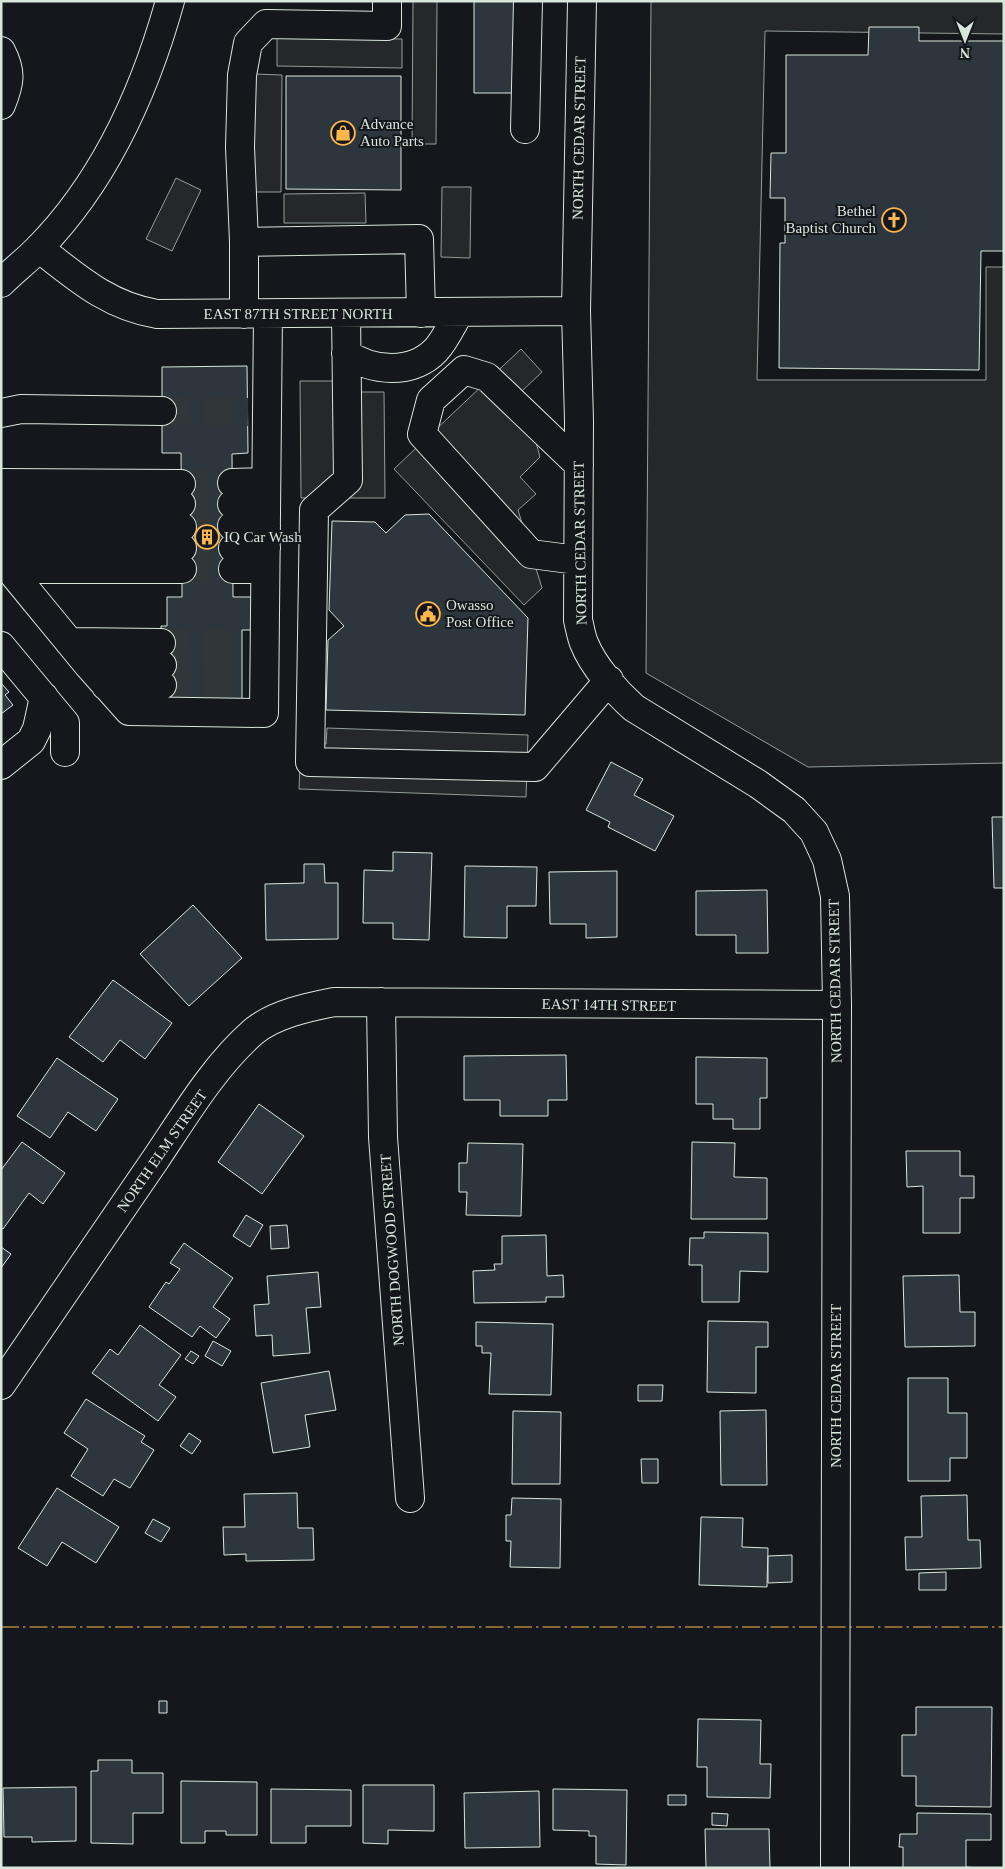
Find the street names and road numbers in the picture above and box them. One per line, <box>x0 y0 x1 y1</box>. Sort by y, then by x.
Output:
street label: NORTH CEDAR STREET <box>570 56 588 220</box>
street label: EAST 87TH STREET NORTH <box>204 306 393 322</box>
street label: NORTH CEDAR STREET <box>571 461 589 625</box>
street label: NORTH CEDAR STREET <box>826 899 844 1063</box>
street label: EAST 14TH STREET <box>542 996 676 1014</box>
street label: NORTH ELM STREET <box>114 1087 210 1215</box>
street label: NORTH DOGWOOD STREET <box>377 1153 407 1347</box>
street label: NORTH CEDAR STREET <box>828 1304 844 1468</box>

